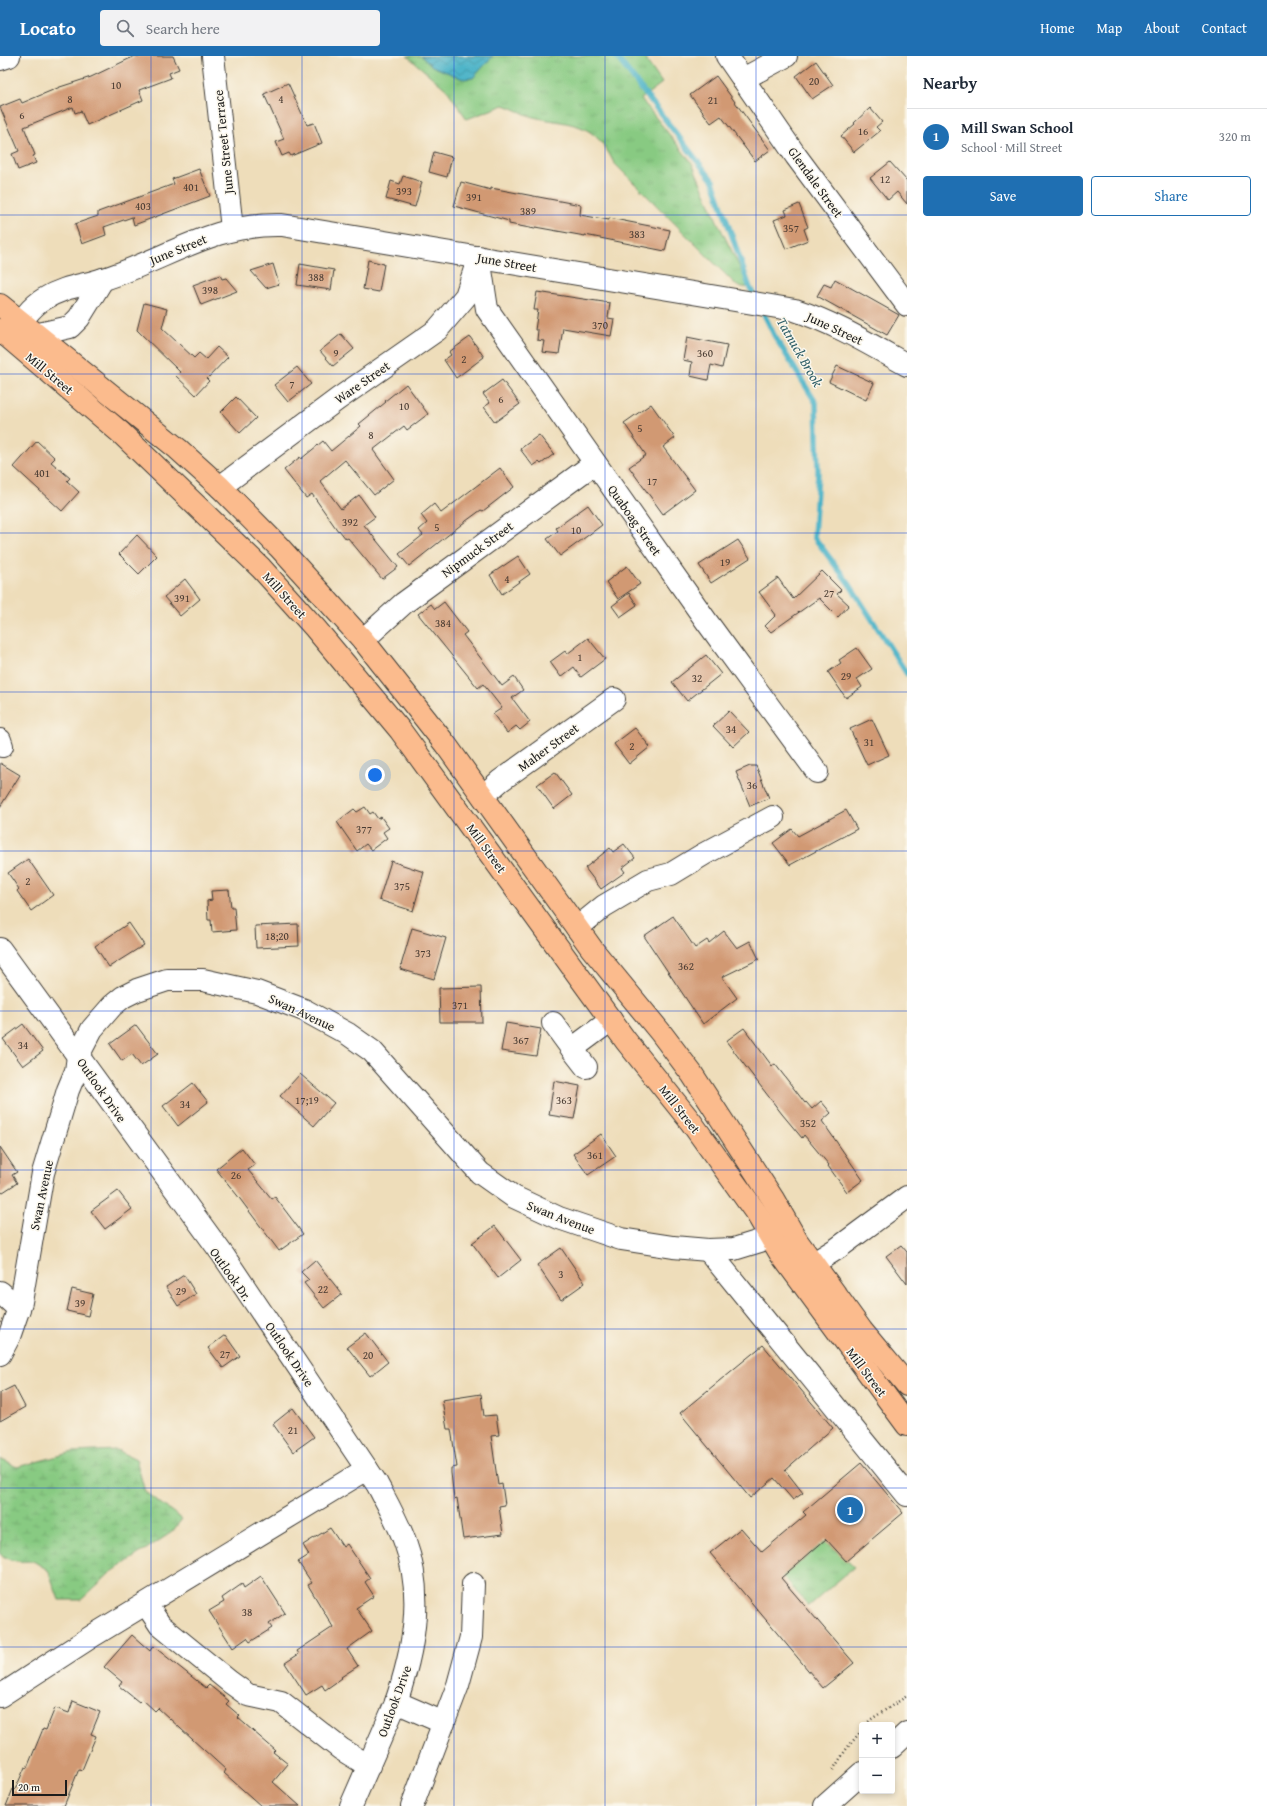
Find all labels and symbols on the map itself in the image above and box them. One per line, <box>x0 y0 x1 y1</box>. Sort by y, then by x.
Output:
house number: 20 <box>809 73 819 89</box>
house number: 10 <box>111 77 121 93</box>
street label: June Street Terrace <box>209 89 239 197</box>
house number: 8 <box>67 91 73 107</box>
house number: 4 <box>278 91 284 107</box>
house number: 21 <box>708 92 718 108</box>
house number: 6 <box>19 107 25 123</box>
house number: 16 <box>858 123 868 139</box>
street label: Glendale Street <box>783 143 848 222</box>
house number: 12 <box>880 171 890 187</box>
house number: 401 <box>183 179 199 195</box>
house number: 393 <box>396 183 412 199</box>
house number: 391 <box>466 189 482 205</box>
house number: 403 <box>135 198 151 214</box>
house number: 389 <box>520 203 536 219</box>
house number: 357 <box>783 220 799 236</box>
house number: 383 <box>629 226 645 242</box>
street label: June Street <box>145 229 210 270</box>
street label: June Street <box>474 248 539 277</box>
house number: 388 <box>308 269 324 285</box>
house number: 398 <box>202 282 218 298</box>
street label: June Street <box>802 306 866 350</box>
water label: Tatnuck Brook <box>772 314 828 391</box>
house number: 370 <box>592 317 608 333</box>
house number: 9 <box>333 345 339 361</box>
house number: 360 <box>697 345 713 361</box>
street label: Mill Street <box>22 348 78 399</box>
house number: 2 <box>461 351 467 367</box>
street label: Ware Street <box>331 356 394 408</box>
house number: 7 <box>289 376 295 392</box>
house number: 6 <box>498 391 504 407</box>
house number: 10 <box>399 398 409 414</box>
house number: 5 <box>637 420 643 436</box>
house number: 8 <box>368 427 374 443</box>
house number: 401 <box>34 465 50 481</box>
house number: 17 <box>647 473 657 489</box>
street label: Quaboag Street <box>603 481 666 560</box>
house number: 392 <box>342 514 358 530</box>
street label: Nipmuck Street <box>437 517 517 582</box>
house number: 5 <box>434 519 440 535</box>
house number: 10 <box>571 522 581 538</box>
house number: 19 <box>720 554 730 570</box>
street label: Mill Street <box>258 568 311 623</box>
house number: 4 <box>504 571 510 587</box>
house number: 27 <box>824 585 834 601</box>
house number: 391 <box>174 590 190 606</box>
house number: 384 <box>435 615 451 631</box>
house number: 1 <box>577 649 583 665</box>
house number: 29 <box>841 668 851 684</box>
house number: 32 <box>692 670 702 686</box>
street label: Maher Street <box>514 719 583 776</box>
house number: 34 <box>726 721 736 737</box>
house number: 31 <box>864 734 874 750</box>
house number: 2 <box>629 738 635 754</box>
your location <box>365 765 385 785</box>
house number: 36 <box>747 777 757 793</box>
street label: Mill Street <box>462 820 511 877</box>
house number: 377 <box>356 821 372 837</box>
house number: 2 <box>25 873 31 889</box>
house number: 375 <box>394 878 410 894</box>
house number: 18;20 <box>265 928 289 944</box>
house number: 373 <box>415 945 431 961</box>
house number: 362 <box>678 958 694 974</box>
street label: Swan Avenue <box>265 989 338 1036</box>
house number: 371 <box>452 997 468 1013</box>
house number: 367 <box>513 1032 529 1048</box>
house number: 34 <box>18 1037 28 1053</box>
street label: Outlook Drive <box>72 1054 131 1126</box>
street label: Mill Street <box>654 1081 705 1138</box>
house number: 17;19 <box>295 1092 319 1108</box>
house number: 363 <box>556 1092 572 1108</box>
house number: 34 <box>180 1096 190 1112</box>
house number: 352 <box>800 1115 816 1131</box>
house number: 361 <box>587 1147 603 1163</box>
street label: Swan Avenue <box>25 1158 58 1232</box>
house number: 26 <box>231 1167 241 1183</box>
street label: Swan Avenue <box>524 1196 598 1239</box>
street label: Outlook Dr. <box>205 1244 256 1305</box>
house number: 3 <box>558 1266 564 1282</box>
house number: 22 <box>318 1281 328 1297</box>
house number: 29 <box>176 1283 186 1299</box>
house number: 39 <box>75 1295 85 1311</box>
street label: Outlook Drive <box>261 1318 318 1391</box>
street label: Mill Street <box>842 1344 892 1401</box>
house number: 27 <box>220 1346 230 1362</box>
house number: 20 <box>363 1347 373 1363</box>
house number: 21 <box>288 1422 298 1438</box>
pin: 1 <box>837 1495 863 1525</box>
house number: 38 <box>242 1604 252 1620</box>
street label: Outlook Drive <box>373 1663 416 1740</box>
scale bar <box>12 1778 67 1797</box>

